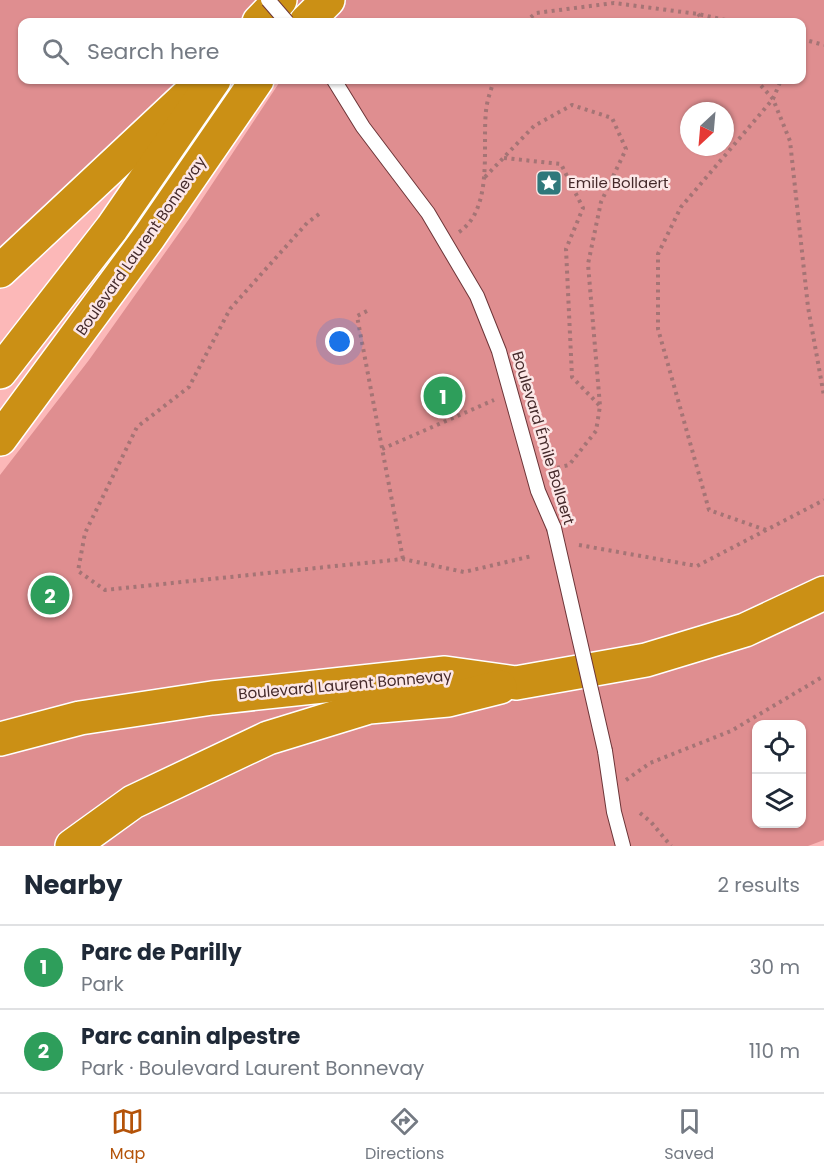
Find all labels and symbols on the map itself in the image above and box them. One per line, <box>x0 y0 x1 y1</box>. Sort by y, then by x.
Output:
north arrow <box>680 102 734 156</box>
street label: Boulevard Laurent Bonnevay <box>71 152 211 339</box>
place icon: Emile Bollaert <box>534 168 564 198</box>
place label: Emile Bollaert <box>568 172 669 193</box>
your location <box>325 327 354 356</box>
street label: Boulevard Émile Bollaert <box>507 349 580 527</box>
pin: 1 <box>424 374 462 418</box>
pin: 2 <box>31 572 70 618</box>
street label: Boulevard Laurent Bonnevay <box>237 665 453 704</box>

